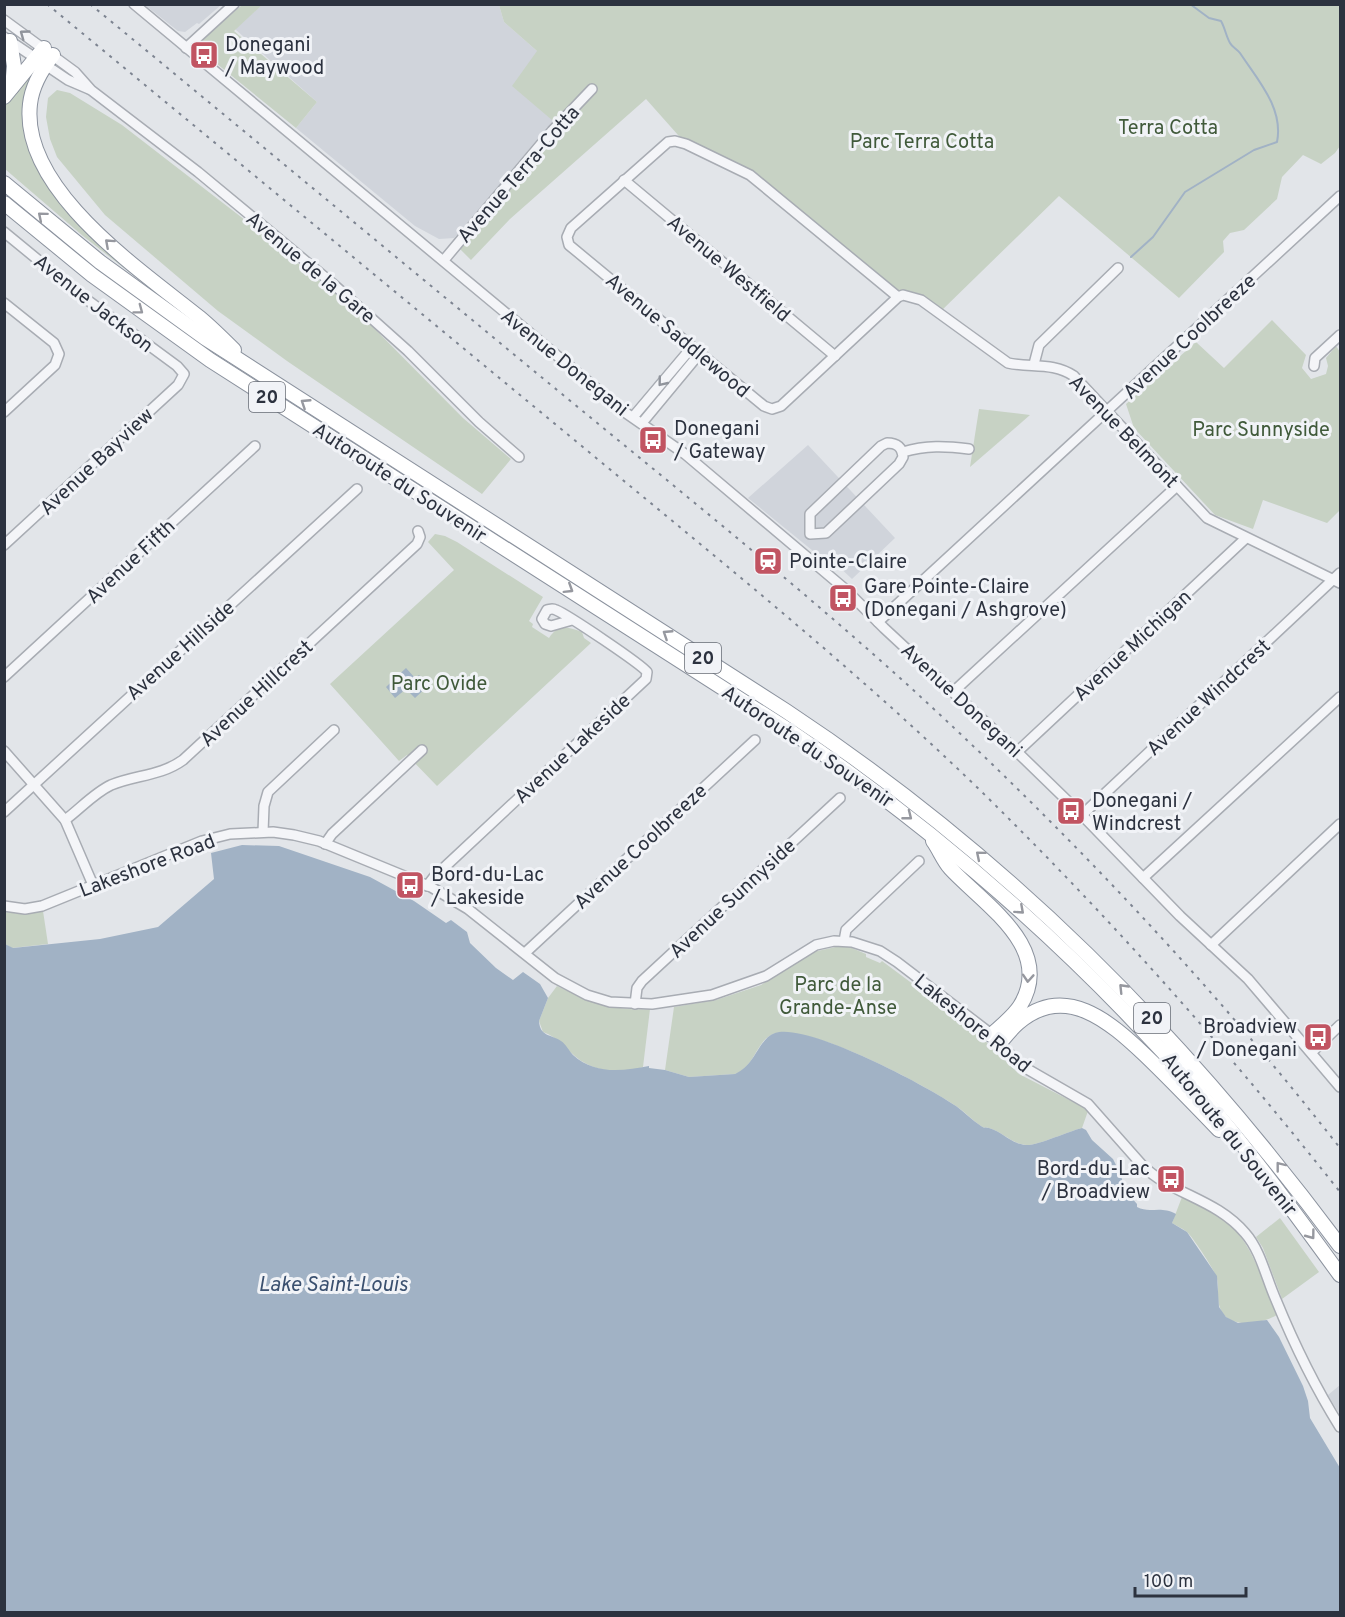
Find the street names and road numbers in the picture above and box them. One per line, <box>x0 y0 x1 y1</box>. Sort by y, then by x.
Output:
street label: Avenue Terra-Cotta <box>453 101 586 250</box>
street label: Avenue de la Gare <box>240 207 380 330</box>
street label: Avenue Westfield <box>660 210 795 329</box>
street label: Avenue Jackson <box>28 250 158 359</box>
street label: Avenue Saddlewood <box>599 268 754 405</box>
street label: Avenue Coolbreeze <box>1118 269 1263 406</box>
street label: Avenue Donegani <box>494 304 633 423</box>
street label: Avenue Belmont <box>1062 370 1183 495</box>
road number: 20 <box>249 382 285 412</box>
street label: Avenue Bayview <box>35 403 160 522</box>
street label: Autoroute du Souvenir <box>307 418 491 550</box>
street label: Avenue Fifth <box>81 514 182 611</box>
street label: Avenue Michigan <box>1069 585 1198 708</box>
street label: Avenue Hillside <box>122 596 241 707</box>
street label: Avenue Windcrest <box>1142 634 1277 763</box>
street label: Avenue Hillcrest <box>195 635 320 754</box>
street label: Avenue Donegani <box>894 638 1027 765</box>
road number: 20 <box>685 643 721 673</box>
street label: Autoroute du Souvenir <box>716 680 898 815</box>
street label: Avenue Lakeside <box>510 689 637 810</box>
street label: Avenue Coolbreeze <box>569 779 714 916</box>
street label: Lakeshore Road <box>76 829 219 905</box>
street label: Avenue Sunnyside <box>664 834 802 965</box>
street label: Lakeshore Road <box>908 969 1036 1080</box>
road number: 20 <box>1134 1003 1170 1033</box>
street label: Autoroute du Souvenir <box>1155 1048 1302 1222</box>

